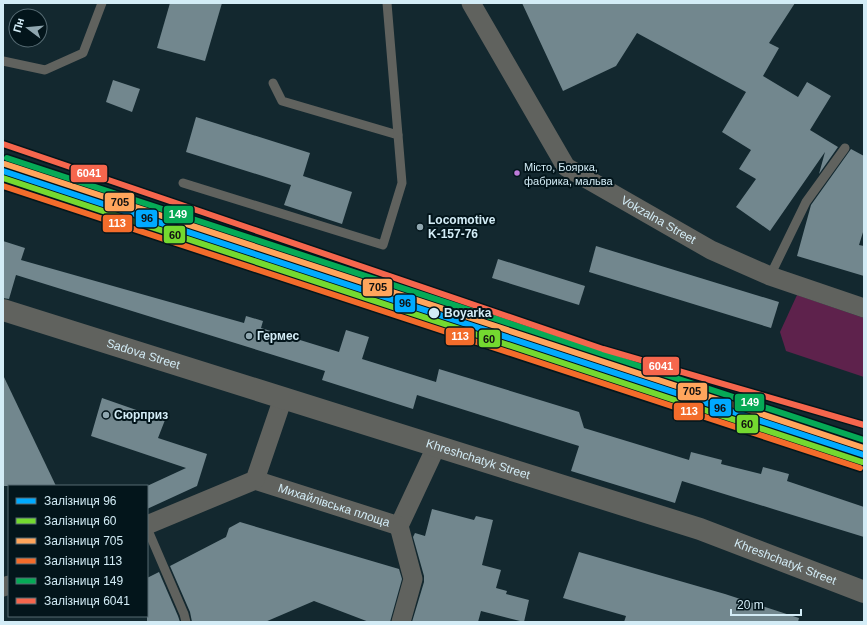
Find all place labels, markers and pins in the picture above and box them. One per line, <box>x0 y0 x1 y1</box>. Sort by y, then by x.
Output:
place label: Місто, Боярка, фабрика, мальва <box>524 161 614 187</box>
marker: Місто, Боярка, фабрика, мальва <box>512 168 522 178</box>
place label: Locomotive K-157-76 <box>428 213 496 241</box>
marker: Locomotive K-157-76 <box>415 222 425 232</box>
marker: Boyarka <box>427 306 441 320</box>
place label: Boyarka <box>444 306 492 320</box>
place label: Гермес <box>257 329 299 343</box>
marker: Гермес <box>244 331 254 341</box>
place label: Сюрприз <box>114 408 168 422</box>
marker: Сюрприз <box>101 410 111 420</box>

